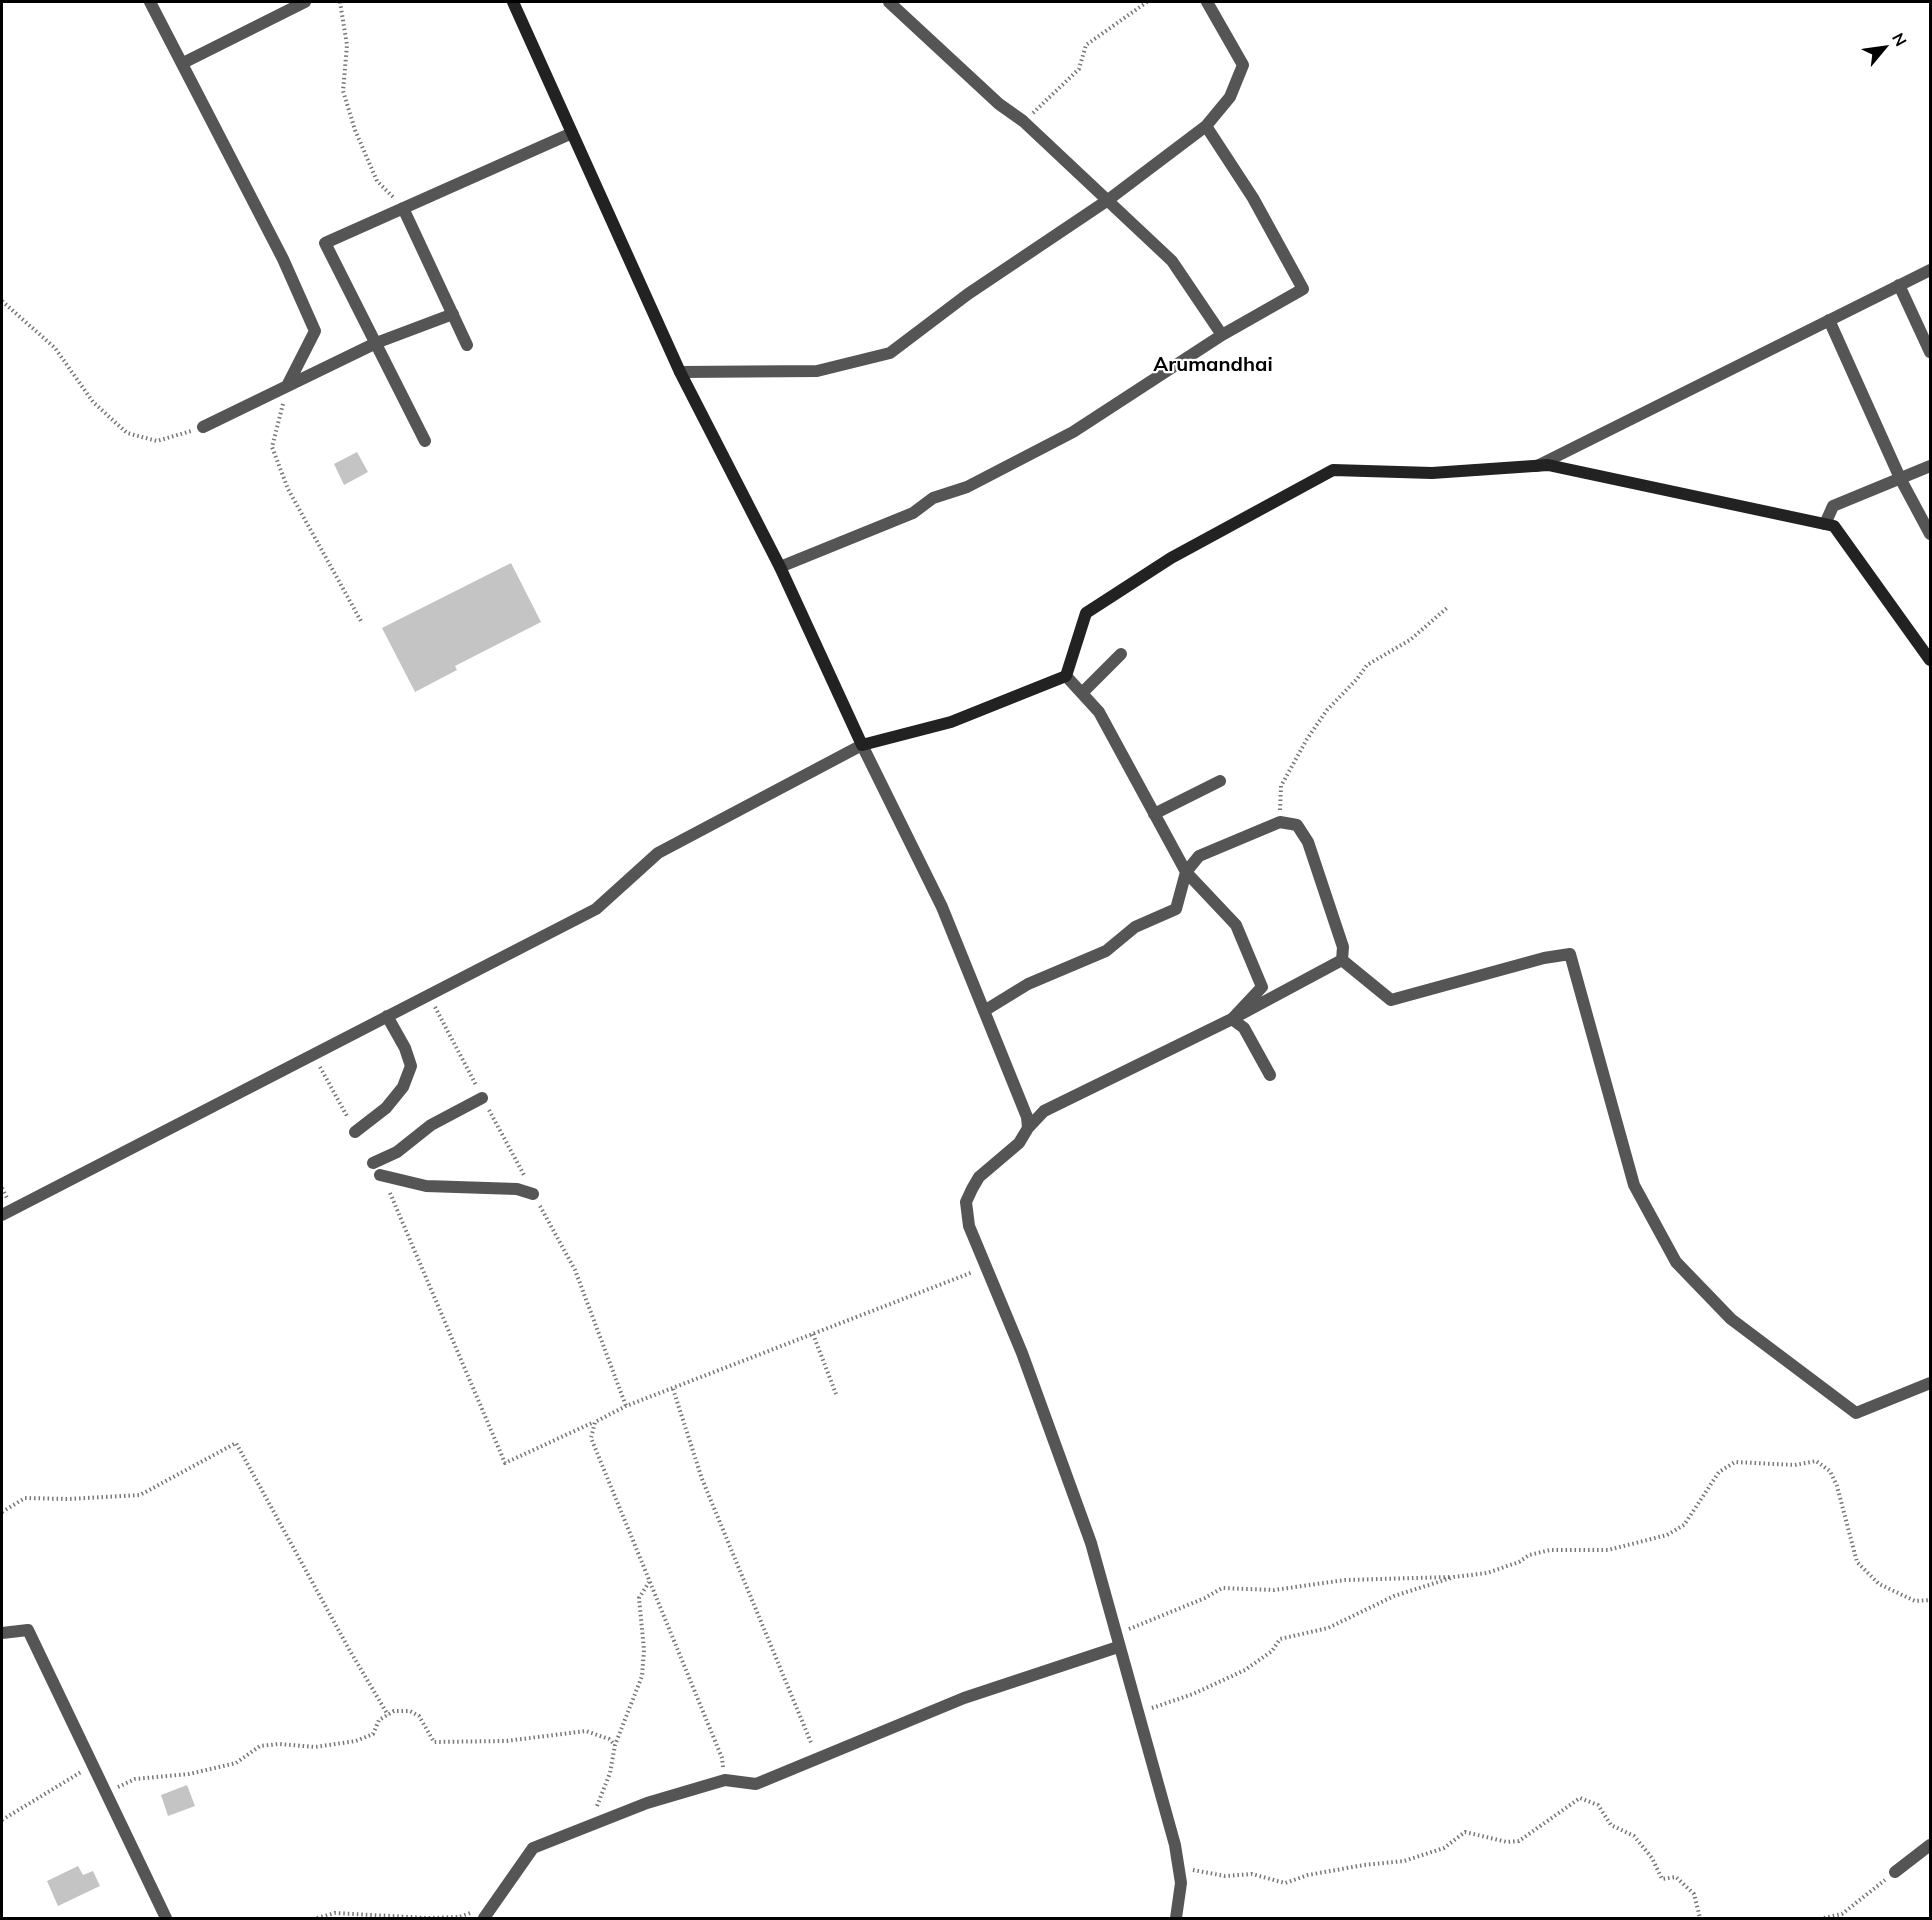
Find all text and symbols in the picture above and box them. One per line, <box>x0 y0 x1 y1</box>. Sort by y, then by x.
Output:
north arrow <box>1854 18 1914 78</box>
text: N <box>1888 29 1911 49</box>
district label: Arumandhai <box>1153 353 1273 377</box>

